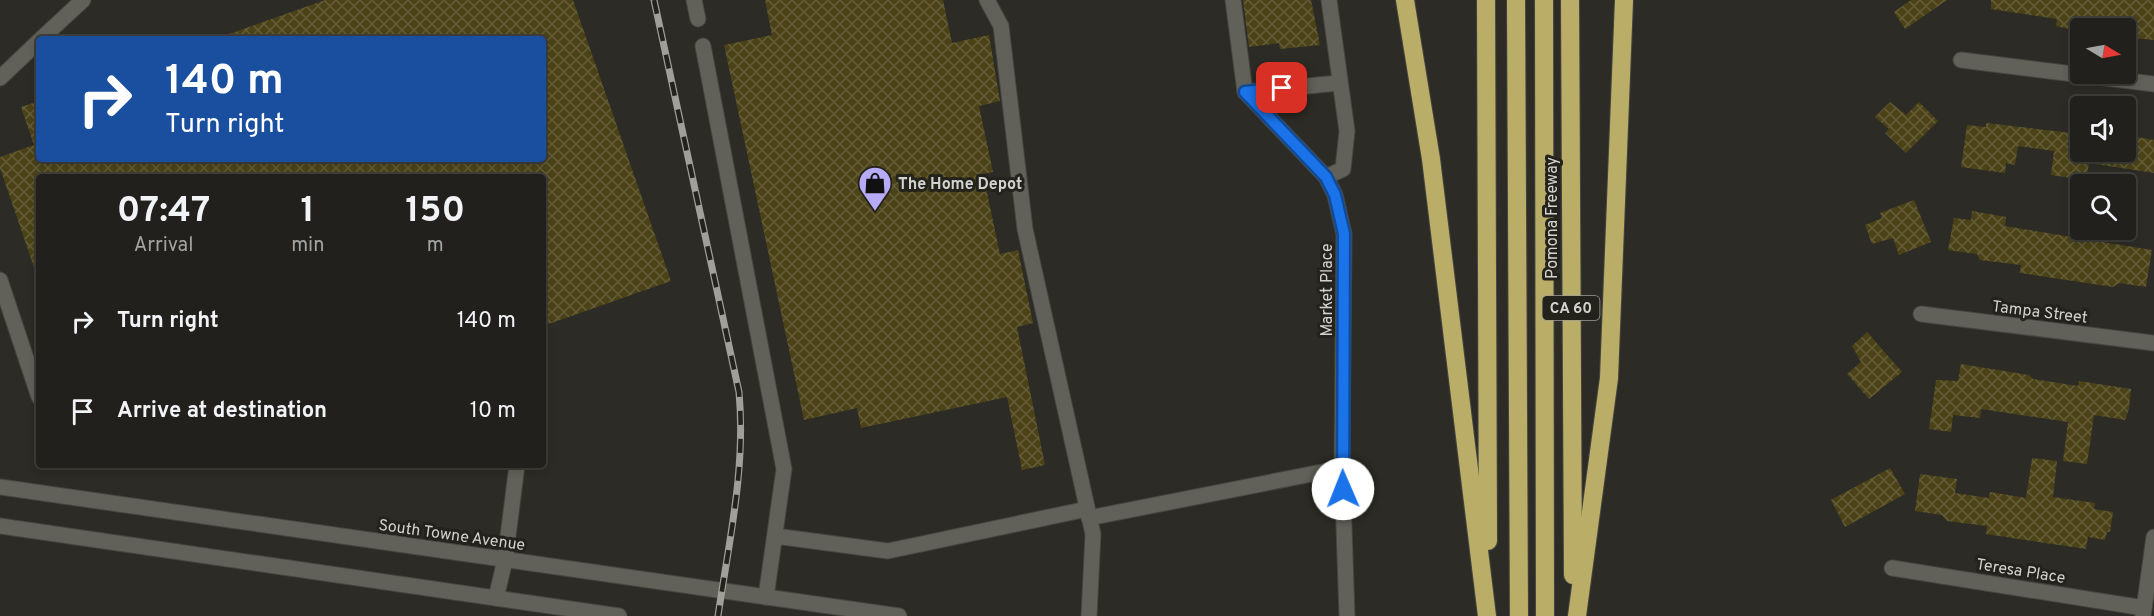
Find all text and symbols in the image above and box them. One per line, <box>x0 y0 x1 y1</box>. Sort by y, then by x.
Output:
north arrow <box>2070 18 2136 84</box>
map controls <box>2070 18 2136 240</box>
text: 140 m <box>165 56 284 109</box>
icon: right <box>66 60 144 138</box>
pin <box>1256 62 1307 113</box>
icon: arrive <box>1265 71 1298 104</box>
button: sound <box>2070 96 2136 162</box>
text: Turn right <box>165 108 284 142</box>
street label: Pomona Freeway <box>1543 157 1563 279</box>
shop icon: The Home Depot <box>857 165 893 212</box>
button: search <box>2070 174 2136 240</box>
place label: The Home Depot <box>898 175 1022 195</box>
text: 07:47 <box>117 189 210 235</box>
text: 1 <box>301 189 315 235</box>
text: 150 <box>405 189 465 235</box>
text: Arrival <box>134 233 193 259</box>
text: min <box>291 233 324 259</box>
text: m <box>427 233 444 259</box>
street label: Market Place <box>1318 243 1338 337</box>
road number: CA 60 <box>1542 296 1600 320</box>
street label: Tampa Street <box>1991 297 2089 329</box>
icon: right <box>66 305 99 338</box>
text: Turn right <box>117 308 219 335</box>
text: 140 m <box>457 308 516 335</box>
icon: arrive <box>66 395 99 428</box>
text: Arrive at destination <box>117 398 327 425</box>
text: 10 m <box>470 398 516 425</box>
position arrow <box>1311 457 1375 521</box>
street label: South Towne Avenue <box>377 516 526 556</box>
street label: Teresa Place <box>1975 555 2067 589</box>

